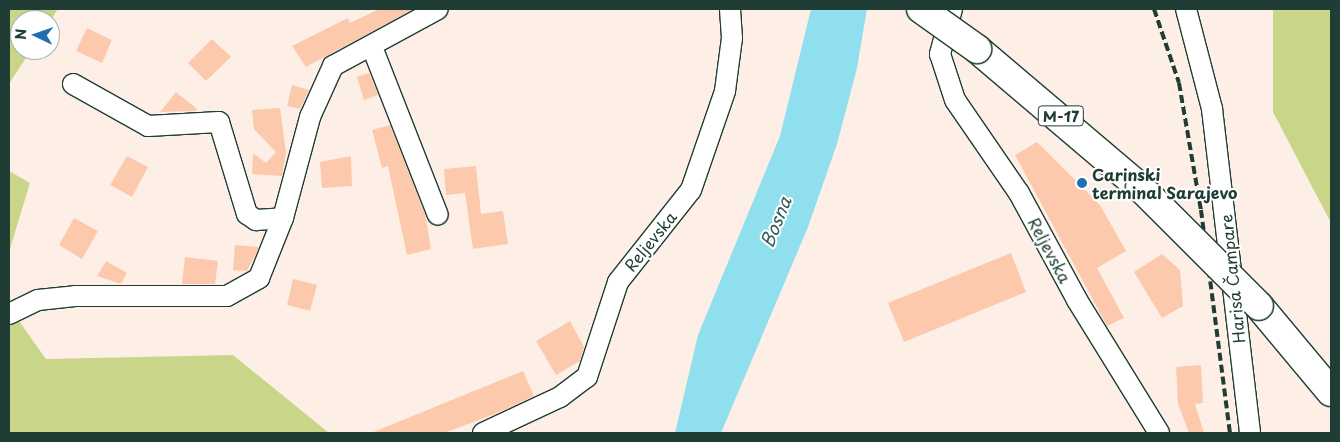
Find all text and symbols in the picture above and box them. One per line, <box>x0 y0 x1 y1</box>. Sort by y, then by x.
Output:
north arrow <box>10 10 60 60</box>
text: N <box>10 28 31 40</box>
road number: M-17 <box>1037 104 1085 128</box>
place label: Carinski terminal Sarajevo <box>1092 164 1239 202</box>
marker: Carinski terminal Sarajevo <box>1076 177 1088 189</box>
water label: Bosna <box>756 194 796 250</box>
street label: Reljevska <box>620 207 680 275</box>
street label: Reljevska <box>1025 214 1075 286</box>
street label: Harisa Čampare <box>1216 214 1248 344</box>

